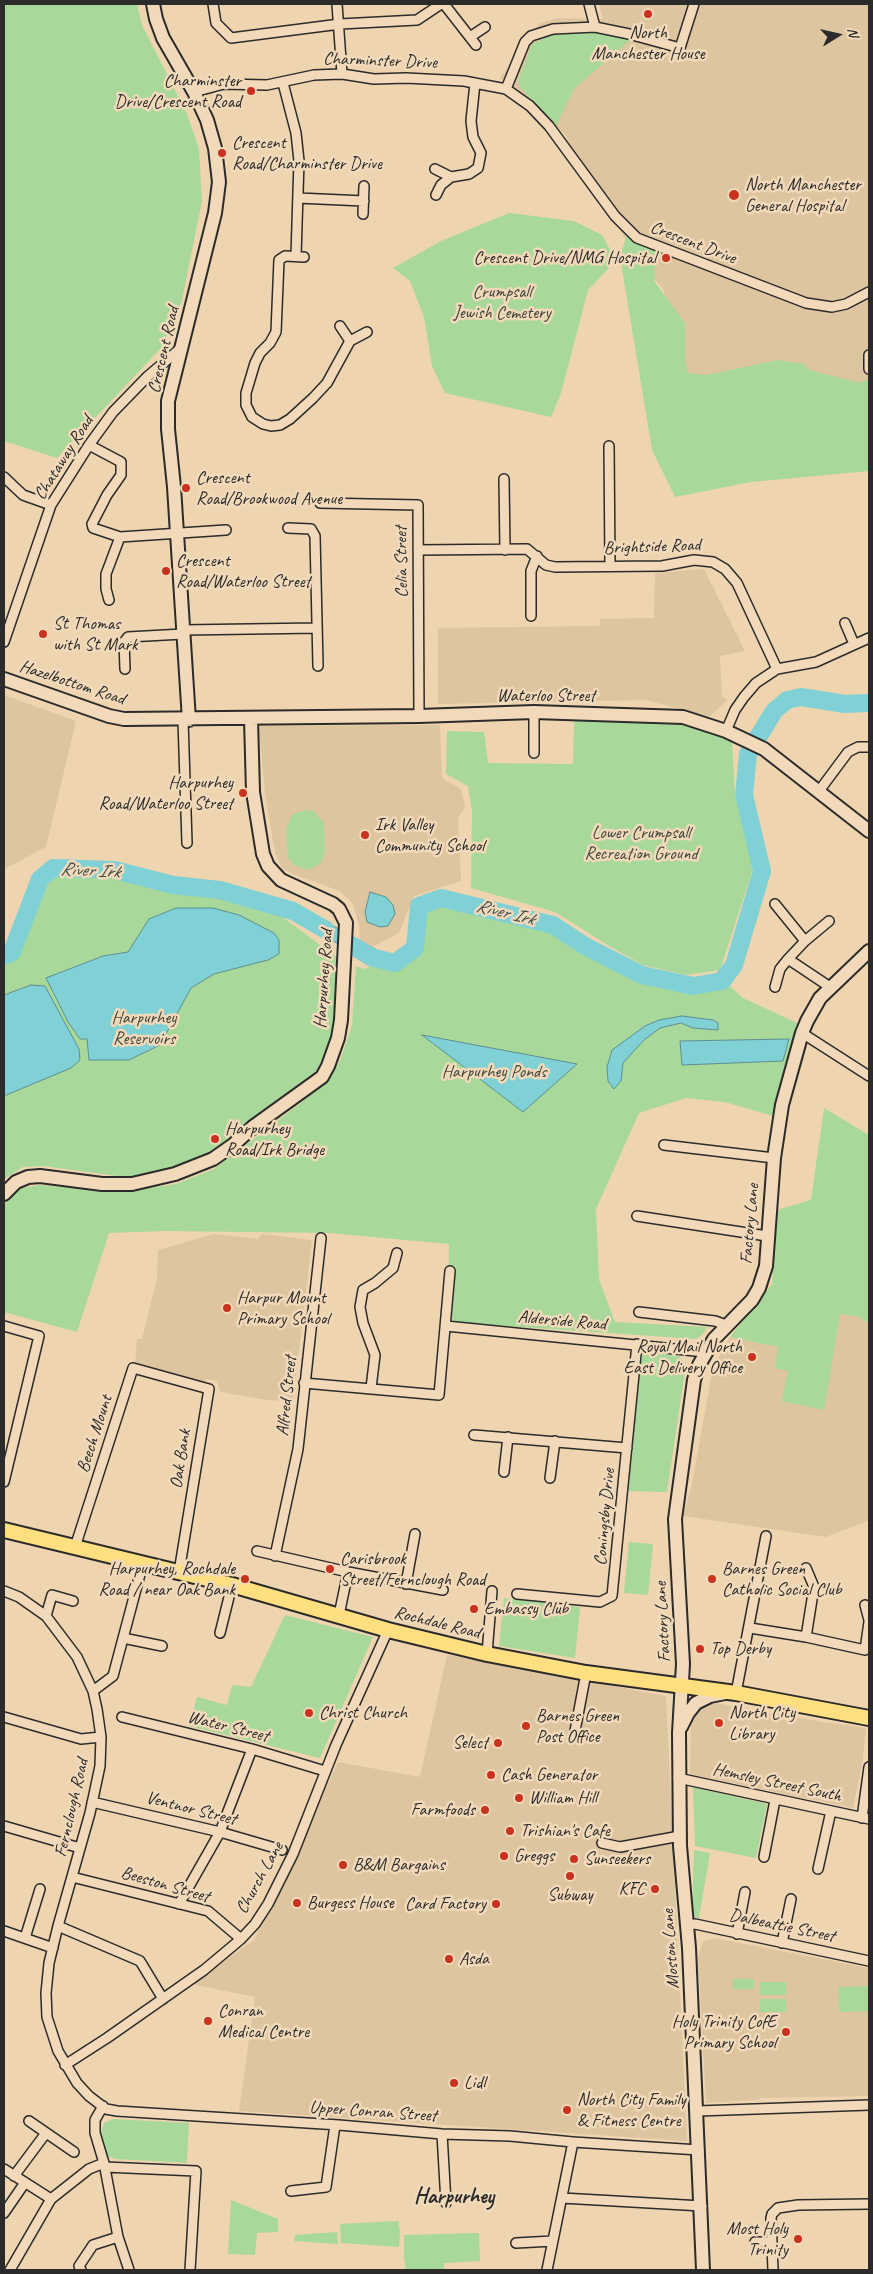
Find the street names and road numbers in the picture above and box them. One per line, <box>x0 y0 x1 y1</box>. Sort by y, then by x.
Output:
street label: Charminster Drive <box>323 48 437 74</box>
street label: Crescent Drive <box>647 217 739 269</box>
street label: Crescent Road <box>144 305 184 395</box>
street label: Chataway Road <box>30 412 98 504</box>
street label: Celia Street <box>391 526 413 598</box>
street label: Brightside Road <box>603 535 701 559</box>
street label: Hazelbottom Road <box>17 656 127 710</box>
street label: Waterloo Street <box>497 685 595 707</box>
street label: Harpurhey Road <box>310 929 338 1029</box>
street label: Factory Lane <box>736 1183 764 1265</box>
street label: Alderside Road <box>517 1306 607 1336</box>
street label: Alfred Street <box>272 1355 302 1437</box>
street label: Beech Mount <box>72 1393 118 1475</box>
street label: Oak Bank <box>166 1428 196 1490</box>
street label: Coningsby Drive <box>590 1467 620 1567</box>
street label: Factory Lane <box>650 1581 676 1663</box>
street label: Rochdale Road <box>392 1602 482 1644</box>
street label: Water Street <box>185 1707 271 1747</box>
street label: Fernclough Road <box>50 1757 94 1859</box>
street label: Hemsley Street South <box>711 1759 843 1807</box>
street label: Ventnor Street <box>143 1787 239 1831</box>
street label: Church Lane <box>231 1838 289 1918</box>
street label: Beeston Street <box>118 1862 212 1908</box>
street label: Dalbeattie Street <box>727 1904 837 1948</box>
street label: Moston Lane <box>657 1908 685 1990</box>
street label: Upper Conran Street <box>309 2097 437 2127</box>

